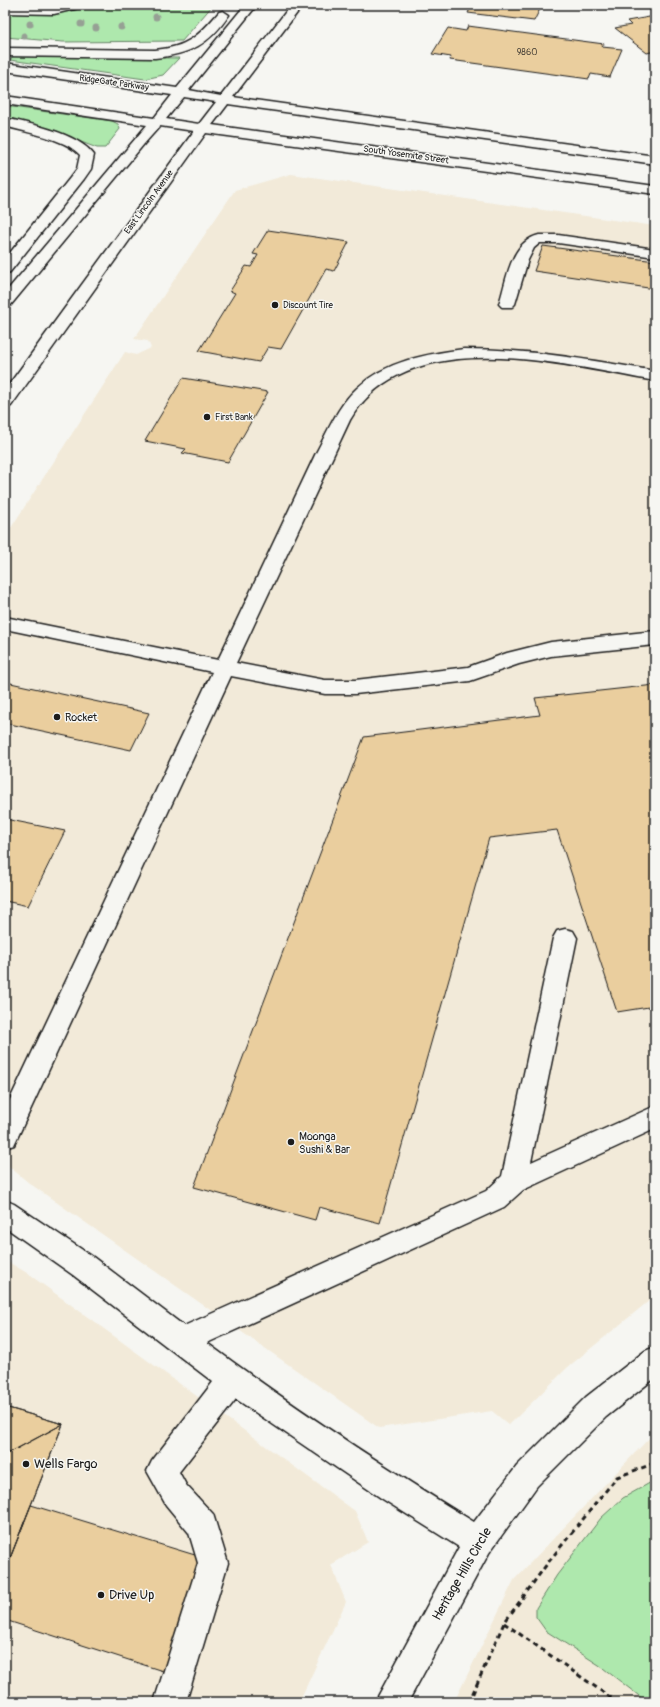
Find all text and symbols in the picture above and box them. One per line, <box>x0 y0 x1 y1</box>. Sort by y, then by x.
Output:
house number: 9860 <box>517 47 537 58</box>
street label: RidgeGate Parkway <box>79 73 150 93</box>
street label: South Yosemite Street <box>363 144 450 166</box>
street label: East Lincoln Avenue <box>122 167 176 236</box>
marker: Discount Tire <box>270 300 280 310</box>
place label: Discount Tire <box>283 300 333 311</box>
marker: First Bank <box>202 412 212 422</box>
place label: First Bank <box>215 412 253 423</box>
place label: Rocket <box>65 711 98 724</box>
marker: Rocket <box>52 712 62 722</box>
place label: Moonga Sushi & Bar <box>299 1130 350 1156</box>
marker: Moonga Sushi & Bar <box>286 1137 296 1147</box>
place label: Wells Fargo <box>34 1456 98 1472</box>
marker: Wells Fargo <box>21 1459 31 1469</box>
street label: Heritage Hills Circle <box>429 1524 495 1623</box>
place label: Drive Up <box>109 1587 154 1603</box>
marker: Drive Up <box>96 1590 106 1600</box>

